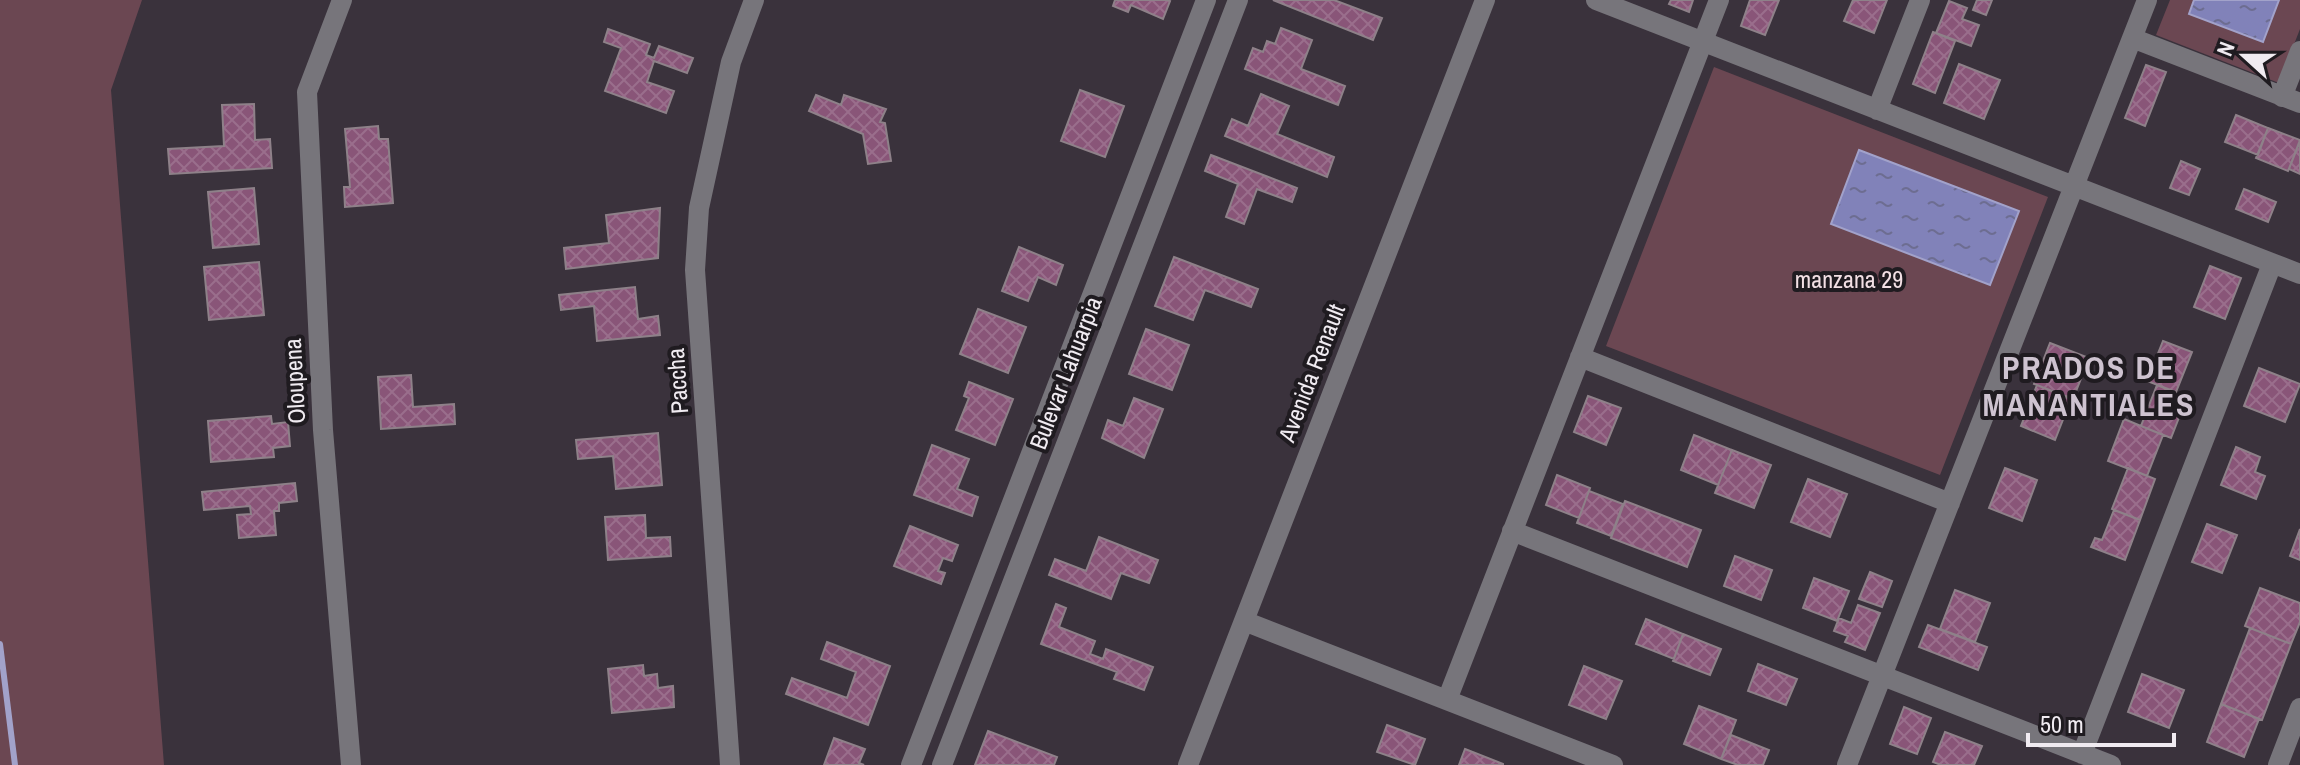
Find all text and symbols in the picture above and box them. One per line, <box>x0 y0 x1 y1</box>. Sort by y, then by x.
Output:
north arrow <box>2204 16 2284 96</box>
text: N <box>2209 37 2242 60</box>
park label: manzana 29 <box>1795 263 1903 295</box>
street label: Bulevar Lahuarpia <box>1021 292 1109 453</box>
street label: Avenida Renault <box>1270 299 1352 447</box>
street label: Oloupena <box>276 338 312 425</box>
district label: PRADOS DE MANANTIALES <box>1983 346 2195 426</box>
street label: Paccha <box>659 347 695 415</box>
scale bar <box>2028 697 2174 747</box>
text: 50 m <box>2040 708 2084 740</box>

